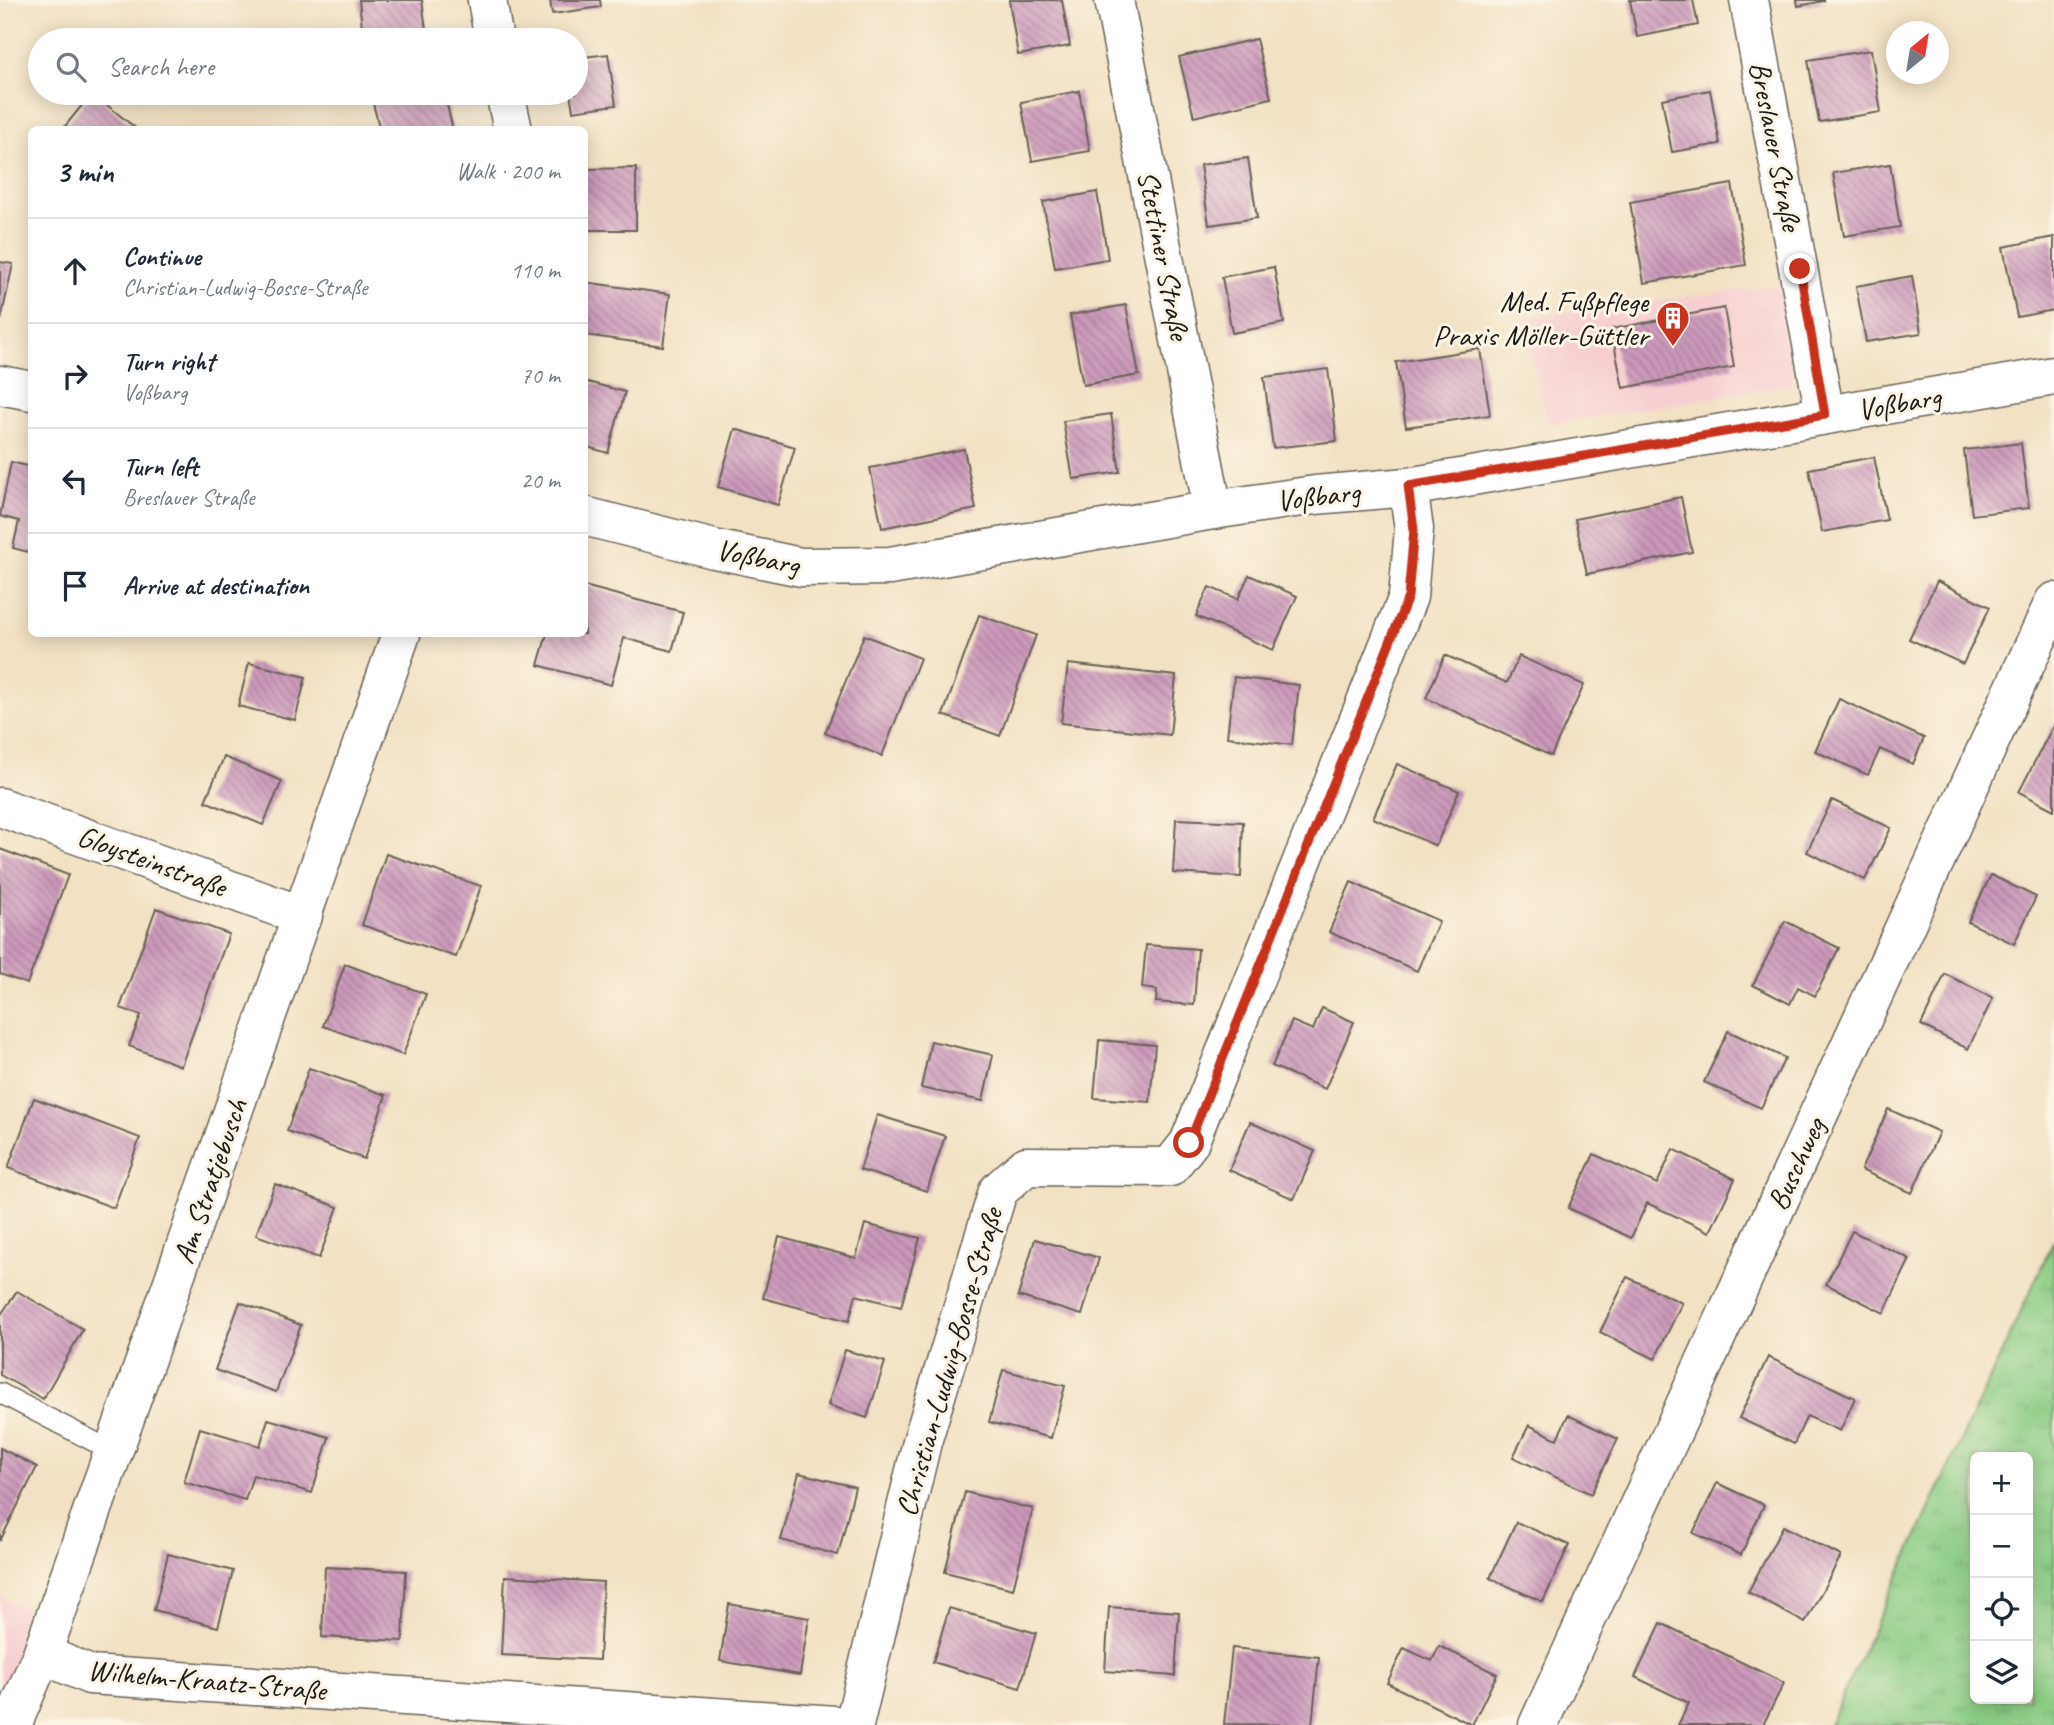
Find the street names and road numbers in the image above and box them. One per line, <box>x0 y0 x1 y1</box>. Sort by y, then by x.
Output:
street label: Breslauer Straße <box>1741 58 1811 236</box>
street label: Stettiner Straße <box>1129 167 1199 345</box>
street label: Voßbarg <box>1855 377 1946 429</box>
street label: Voßbarg <box>1274 472 1364 520</box>
street label: Voßbarg <box>713 530 805 584</box>
street label: Gloysteinstraße <box>72 817 234 906</box>
street label: Am Stratjebusch <box>164 1093 256 1268</box>
street label: Buschweg <box>1758 1110 1835 1216</box>
street label: Christian-Ludwig-Bosse-Straße <box>887 1201 1012 1520</box>
street label: Wilhelm-Kraatz-Straße <box>86 1651 330 1710</box>

